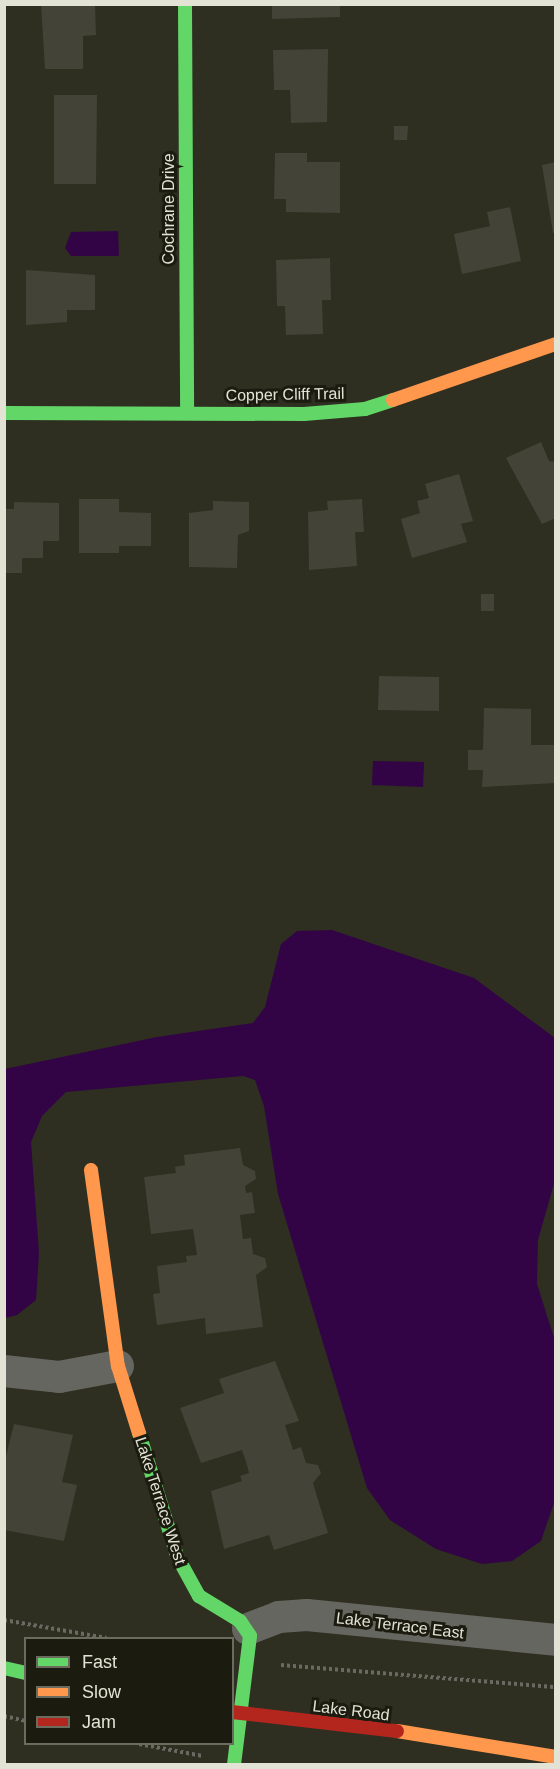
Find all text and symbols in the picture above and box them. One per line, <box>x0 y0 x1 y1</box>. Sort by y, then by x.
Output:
street label: Cochrane Drive <box>159 153 179 265</box>
street label: Copper Cliff Trail <box>225 384 345 406</box>
street label: Lake Terrace West <box>130 1435 190 1567</box>
street label: Lake Terrace East <box>335 1609 465 1643</box>
legend <box>24 1637 234 1745</box>
text: Fast <box>82 1652 117 1672</box>
text: Slow <box>82 1682 121 1702</box>
street label: Lake Road <box>311 1697 391 1725</box>
text: Jam <box>82 1712 116 1732</box>

